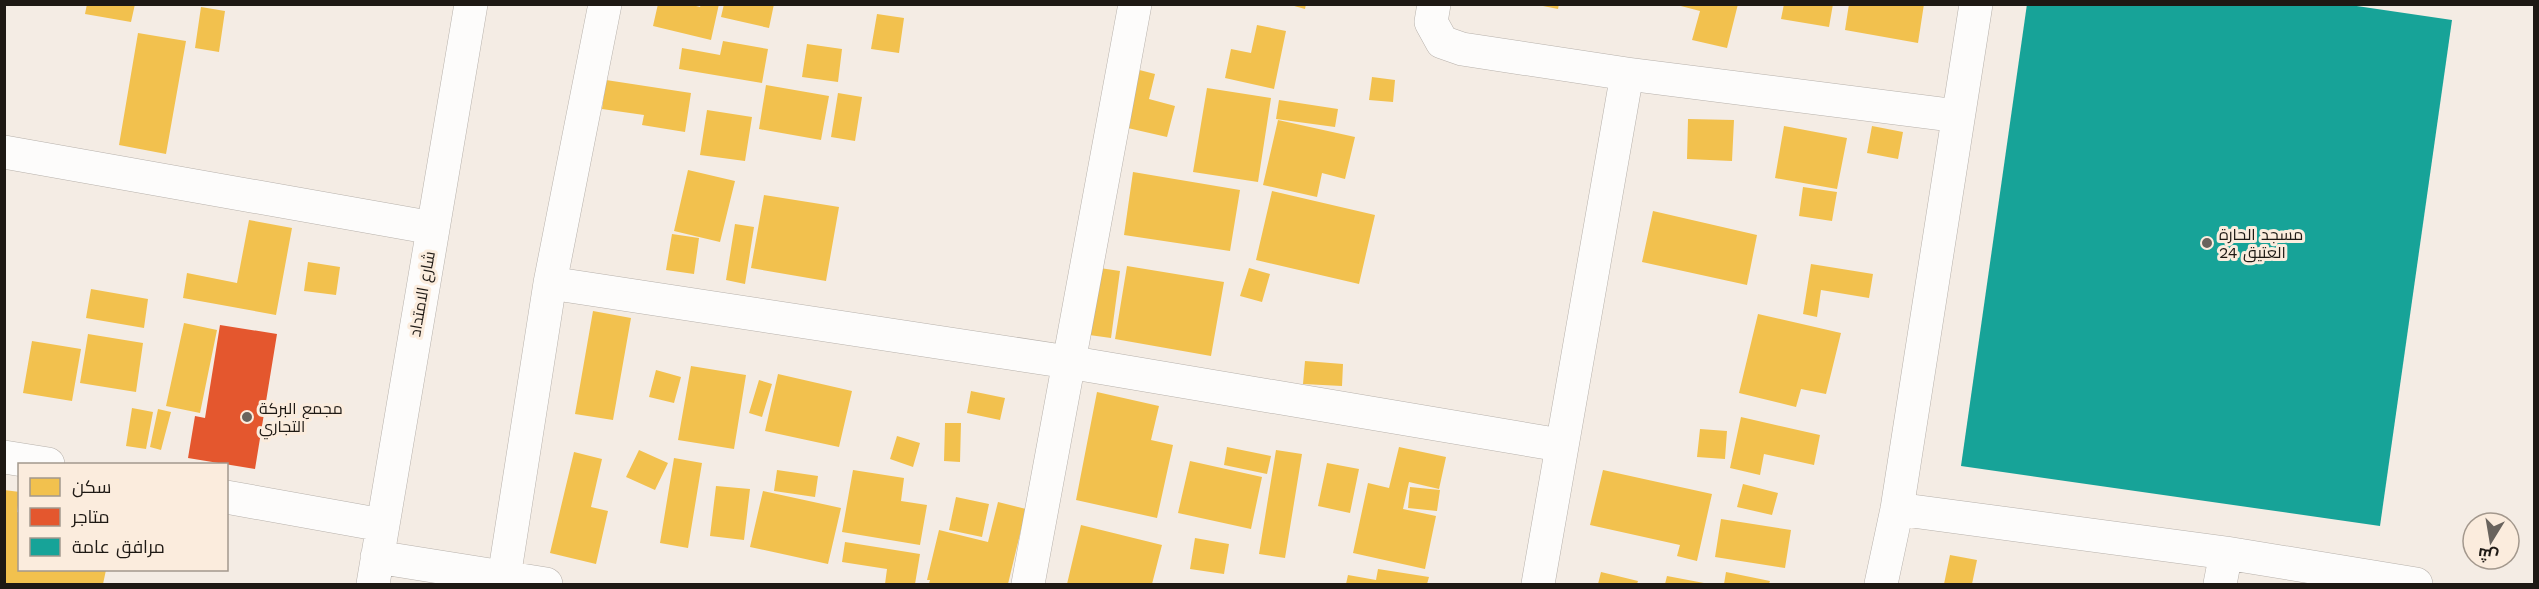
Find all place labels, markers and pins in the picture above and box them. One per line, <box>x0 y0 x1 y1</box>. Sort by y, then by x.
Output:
place label: مسجد الحارة 24 العتيق <box>2219 225 2303 263</box>
marker: مسجد الحارة 24 العتيق <box>2200 236 2214 250</box>
place label: مجمع البركة التجاري <box>259 399 343 440</box>
marker: مجمع البركة التجاري <box>240 410 254 424</box>

